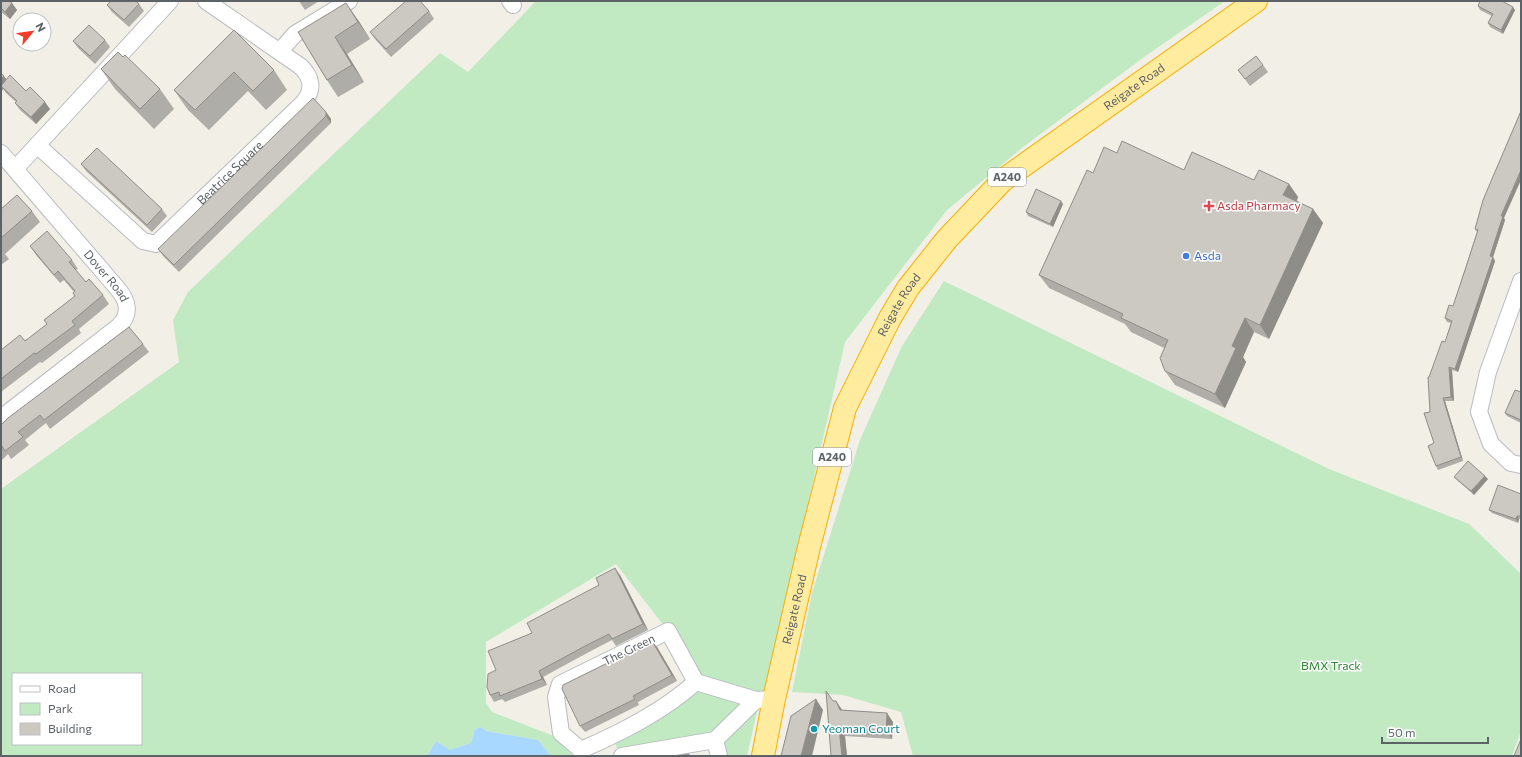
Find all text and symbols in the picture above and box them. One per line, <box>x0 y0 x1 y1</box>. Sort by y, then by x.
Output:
north arrow <box>12 12 52 52</box>
text: N <box>33 20 49 34</box>
street label: Reigate Road <box>1101 60 1167 113</box>
street label: Beatrice Square <box>194 137 265 207</box>
road number: A240 <box>988 168 1026 186</box>
place label: Asda Pharmacy <box>1217 198 1301 212</box>
marker: Asda Pharmacy <box>1204 201 1214 211</box>
street label: Dover Road <box>81 247 133 304</box>
place label: Asda <box>1194 248 1221 262</box>
marker: Asda <box>1181 251 1191 261</box>
street label: Reigate Road <box>874 270 923 338</box>
road number: A240 <box>813 448 851 466</box>
street label: Reigate Road <box>779 573 808 646</box>
street label: The Green <box>600 631 657 668</box>
park label: BMX Track <box>1301 658 1361 672</box>
legend <box>12 673 142 745</box>
text: Road <box>48 681 76 695</box>
text: Park <box>48 701 74 715</box>
scale bar <box>1382 719 1488 745</box>
text: Building <box>48 721 92 735</box>
place label: Yeoman Court <box>822 721 900 735</box>
marker: Yeoman Court <box>809 724 819 734</box>
text: 50 m <box>1388 725 1416 739</box>

